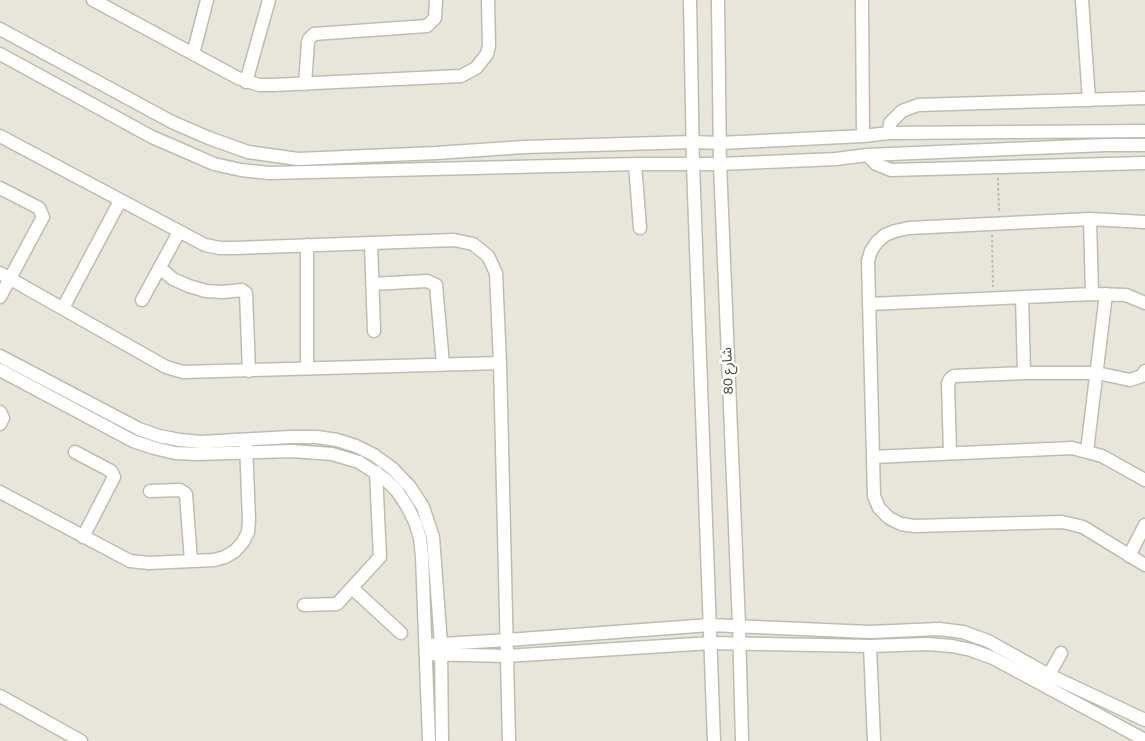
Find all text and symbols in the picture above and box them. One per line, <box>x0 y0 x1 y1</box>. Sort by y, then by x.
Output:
street label: شارع 80 <box>719 347 737 395</box>

